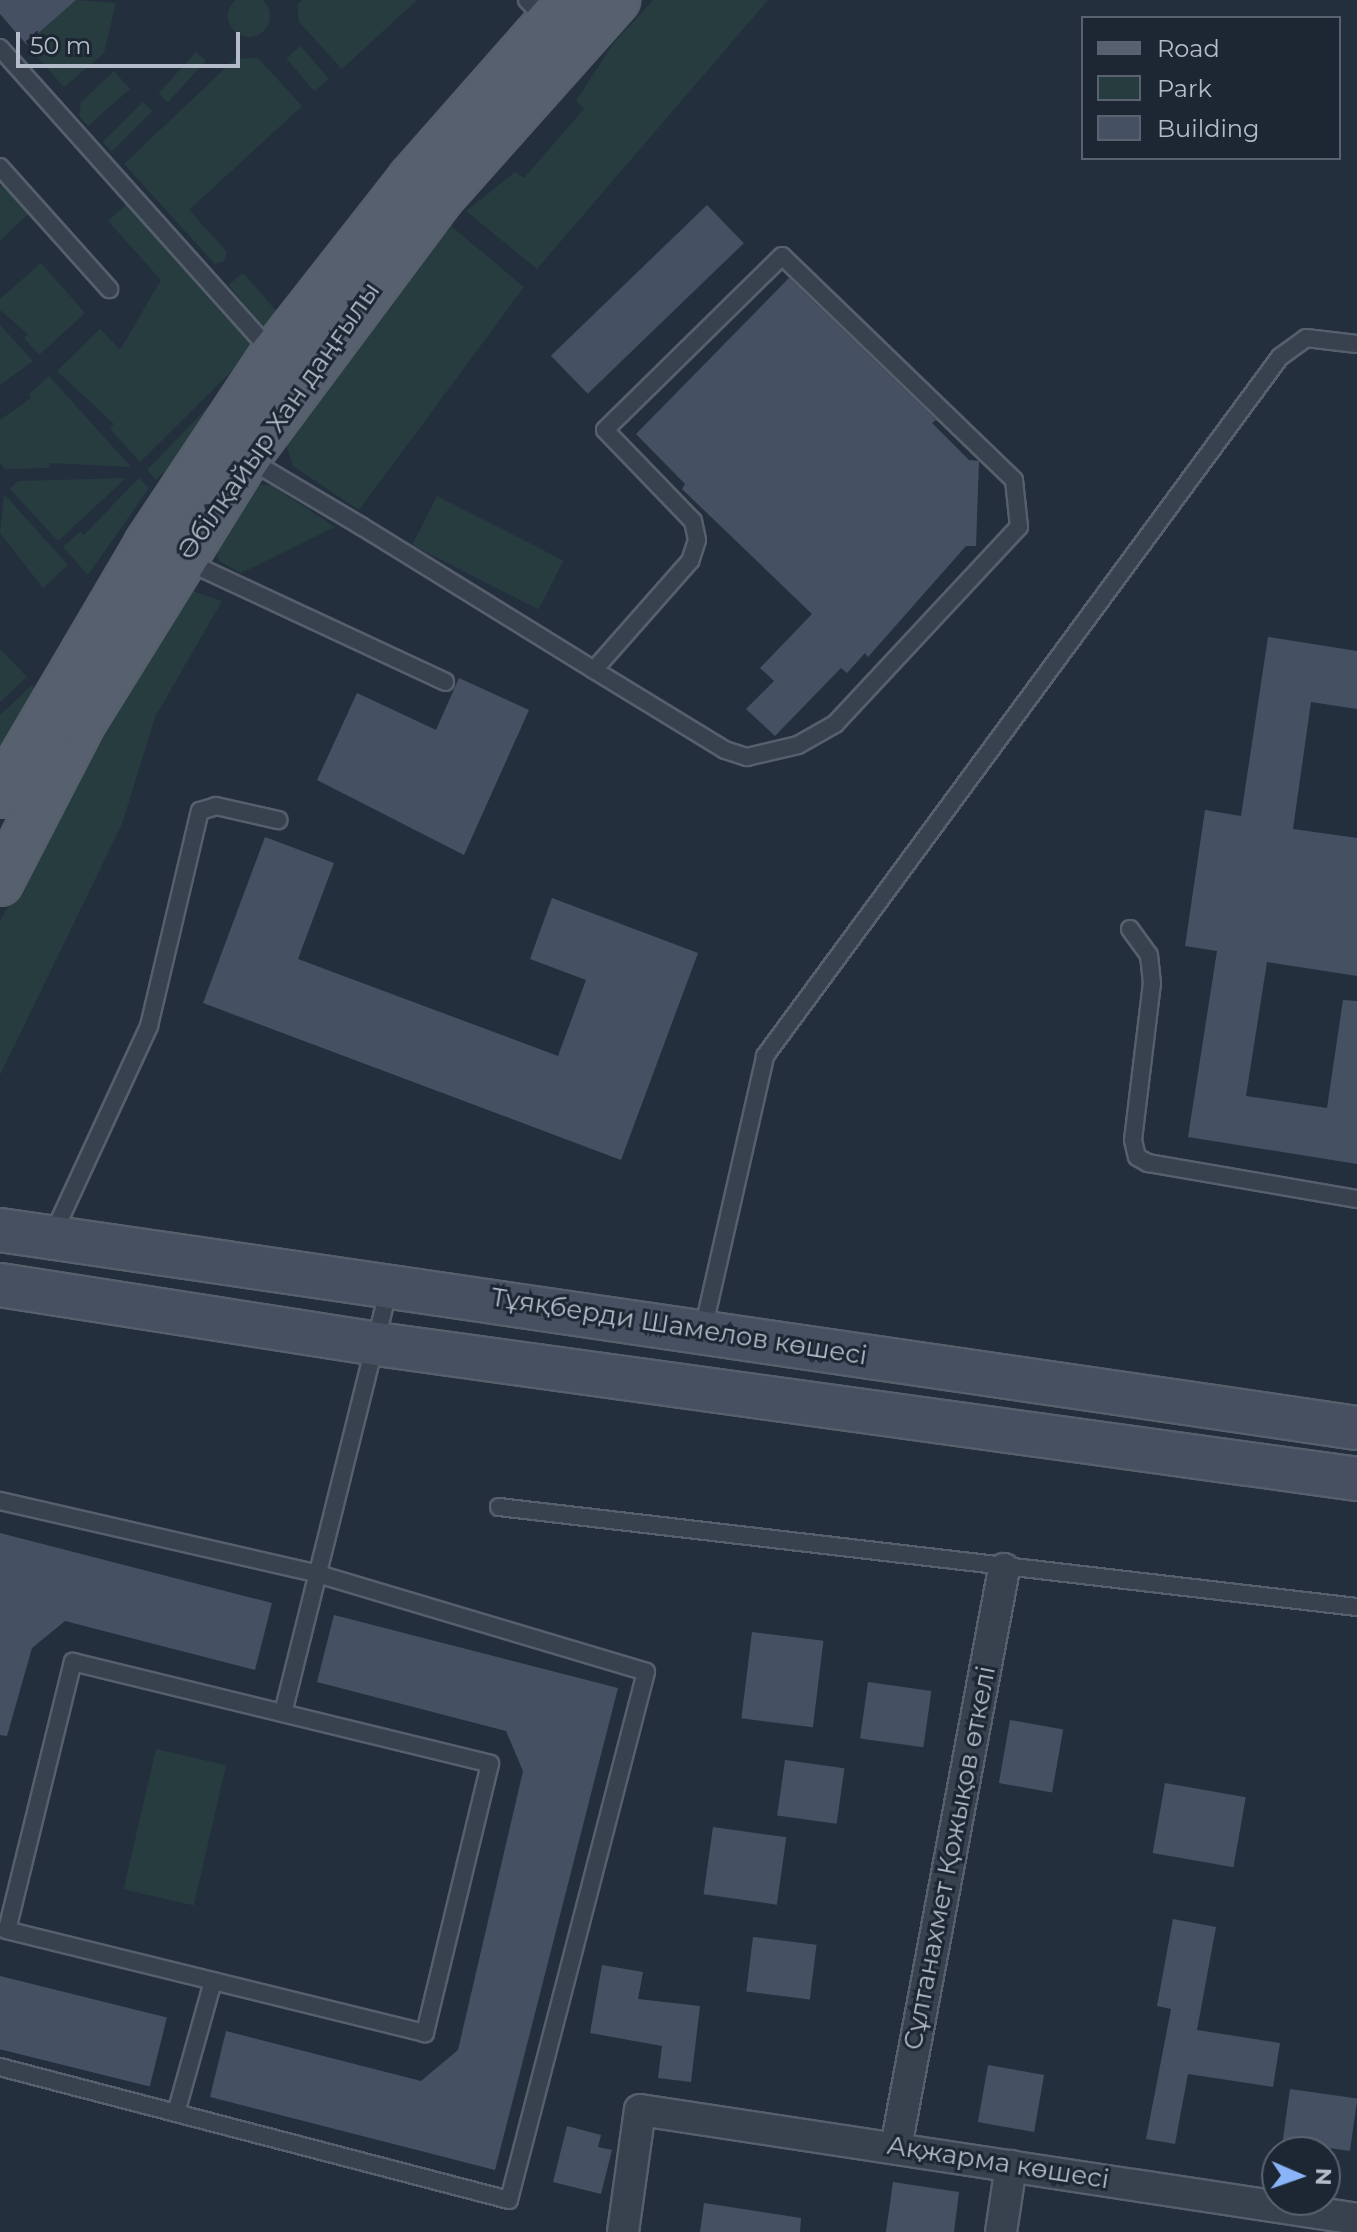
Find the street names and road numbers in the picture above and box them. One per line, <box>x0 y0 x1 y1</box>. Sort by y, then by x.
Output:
street label: Әбілқайыр Хан даңғылы <box>171 276 387 566</box>
street label: Тұяқберди Шамелов көшесі <box>489 1282 869 1372</box>
street label: Сұлтанахмет Қожықов өткелі <box>897 1663 1003 2053</box>
street label: Ақжарма көшесі <box>885 2130 1111 2196</box>

